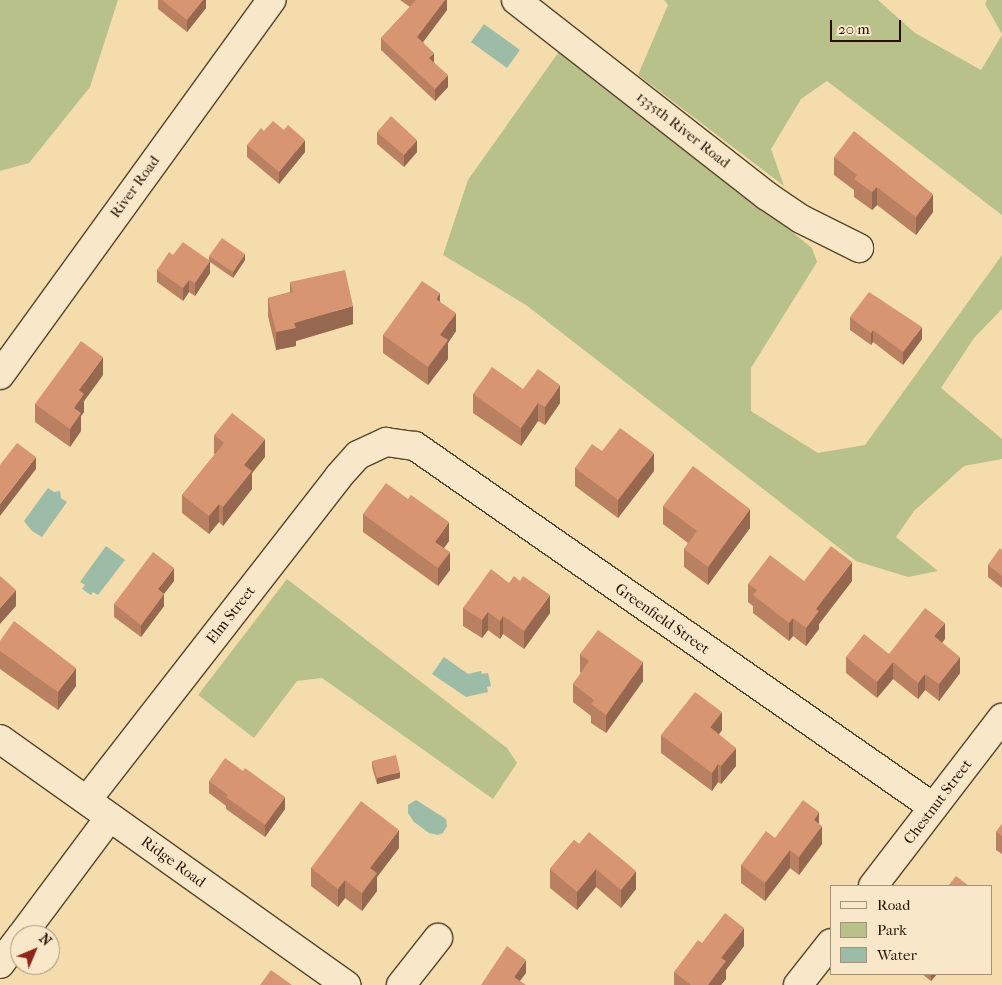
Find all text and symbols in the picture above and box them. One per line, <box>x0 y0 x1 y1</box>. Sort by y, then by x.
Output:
scale bar <box>832 10 903 42</box>
text: 20 m <box>838 20 870 38</box>
street label: 1335th River Road <box>633 88 733 172</box>
street label: River Road <box>106 152 164 222</box>
street label: Greenfield Street <box>611 580 713 658</box>
street label: Elm Street <box>203 582 259 648</box>
street label: Chestnut Street <box>900 756 976 848</box>
street label: Ridge Road <box>137 833 209 891</box>
legend <box>830 885 992 975</box>
text: Road <box>877 896 910 914</box>
text: Park <box>877 921 907 939</box>
north arrow <box>10 925 60 975</box>
text: N <box>35 930 55 950</box>
text: Water <box>877 946 917 964</box>

